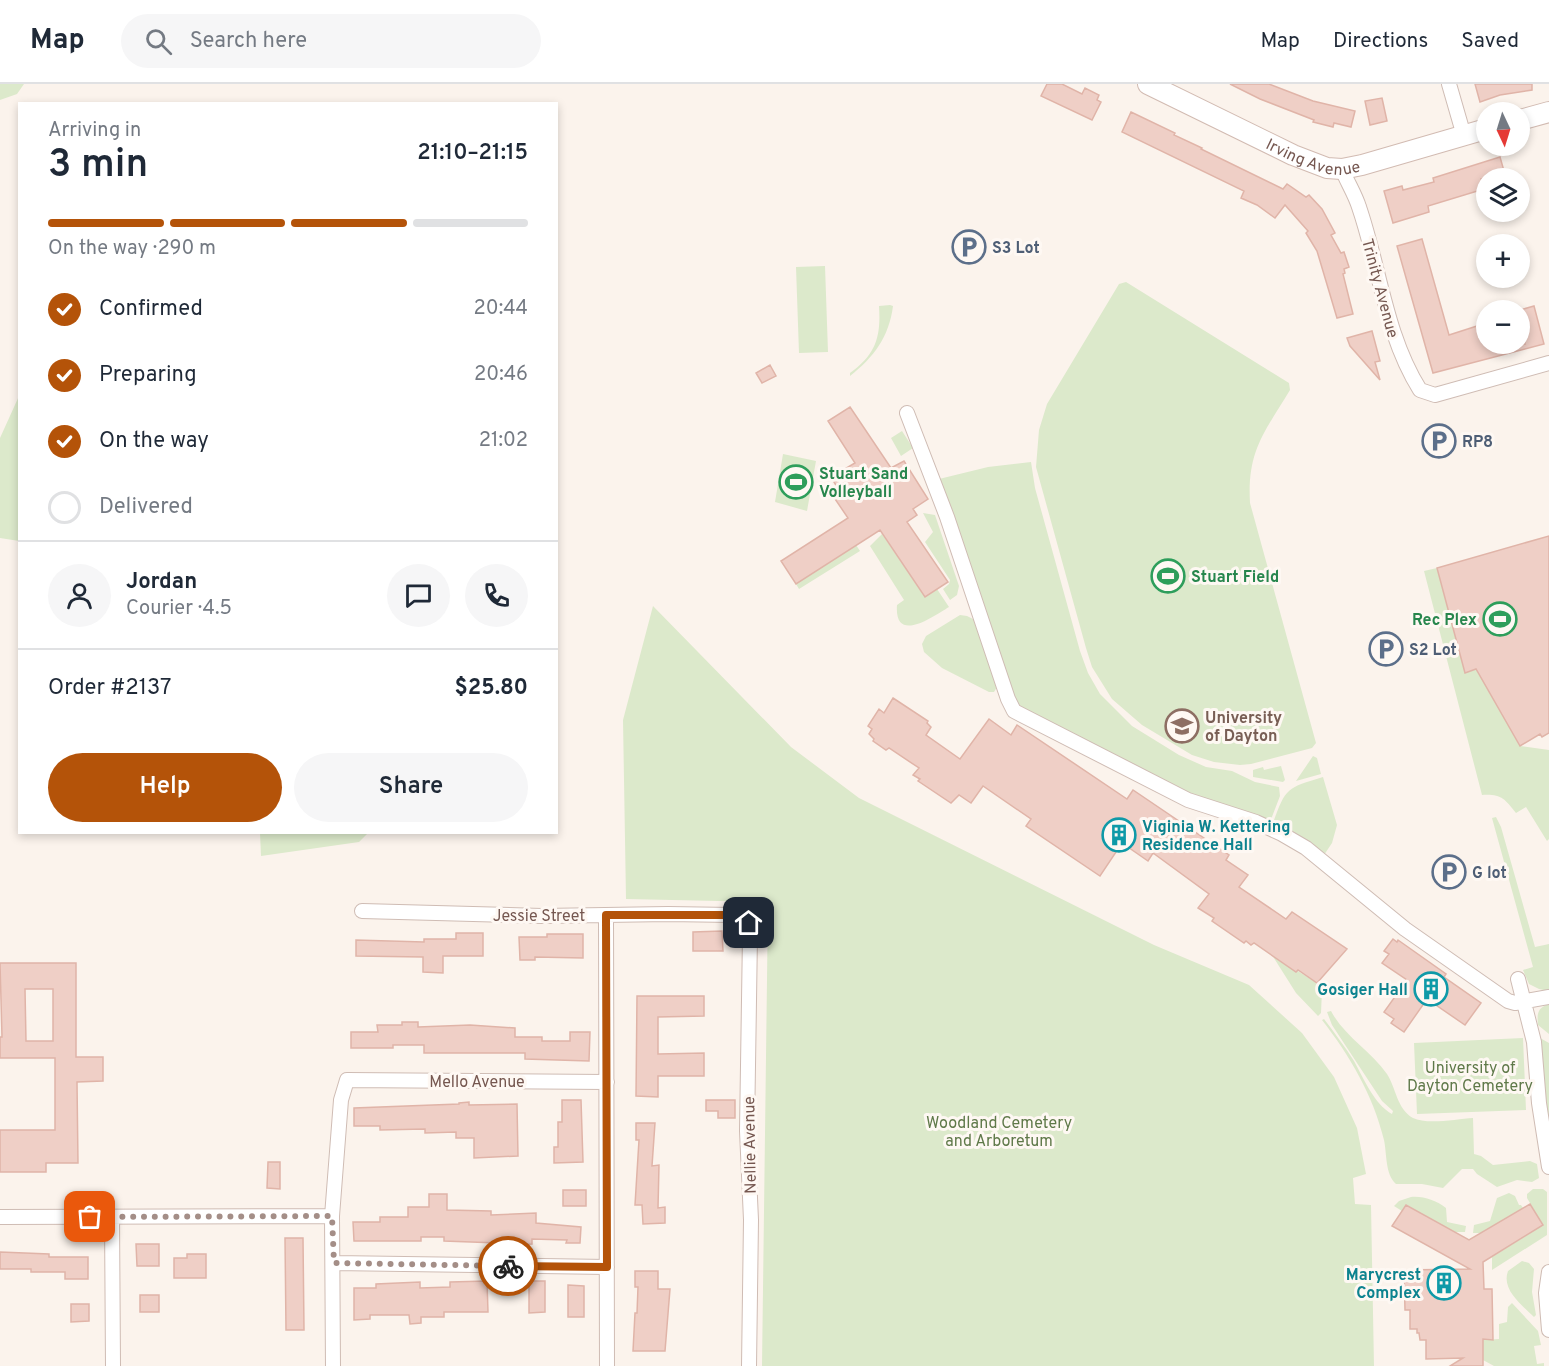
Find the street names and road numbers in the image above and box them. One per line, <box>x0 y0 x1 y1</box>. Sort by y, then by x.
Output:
street label: Irving Avenue <box>1262 135 1362 181</box>
street label: Trinity Avenue <box>1356 237 1402 340</box>
street label: Jessie Street <box>493 907 585 927</box>
street label: Mello Avenue <box>429 1073 525 1093</box>
street label: Nellie Avenue <box>740 1096 762 1194</box>

